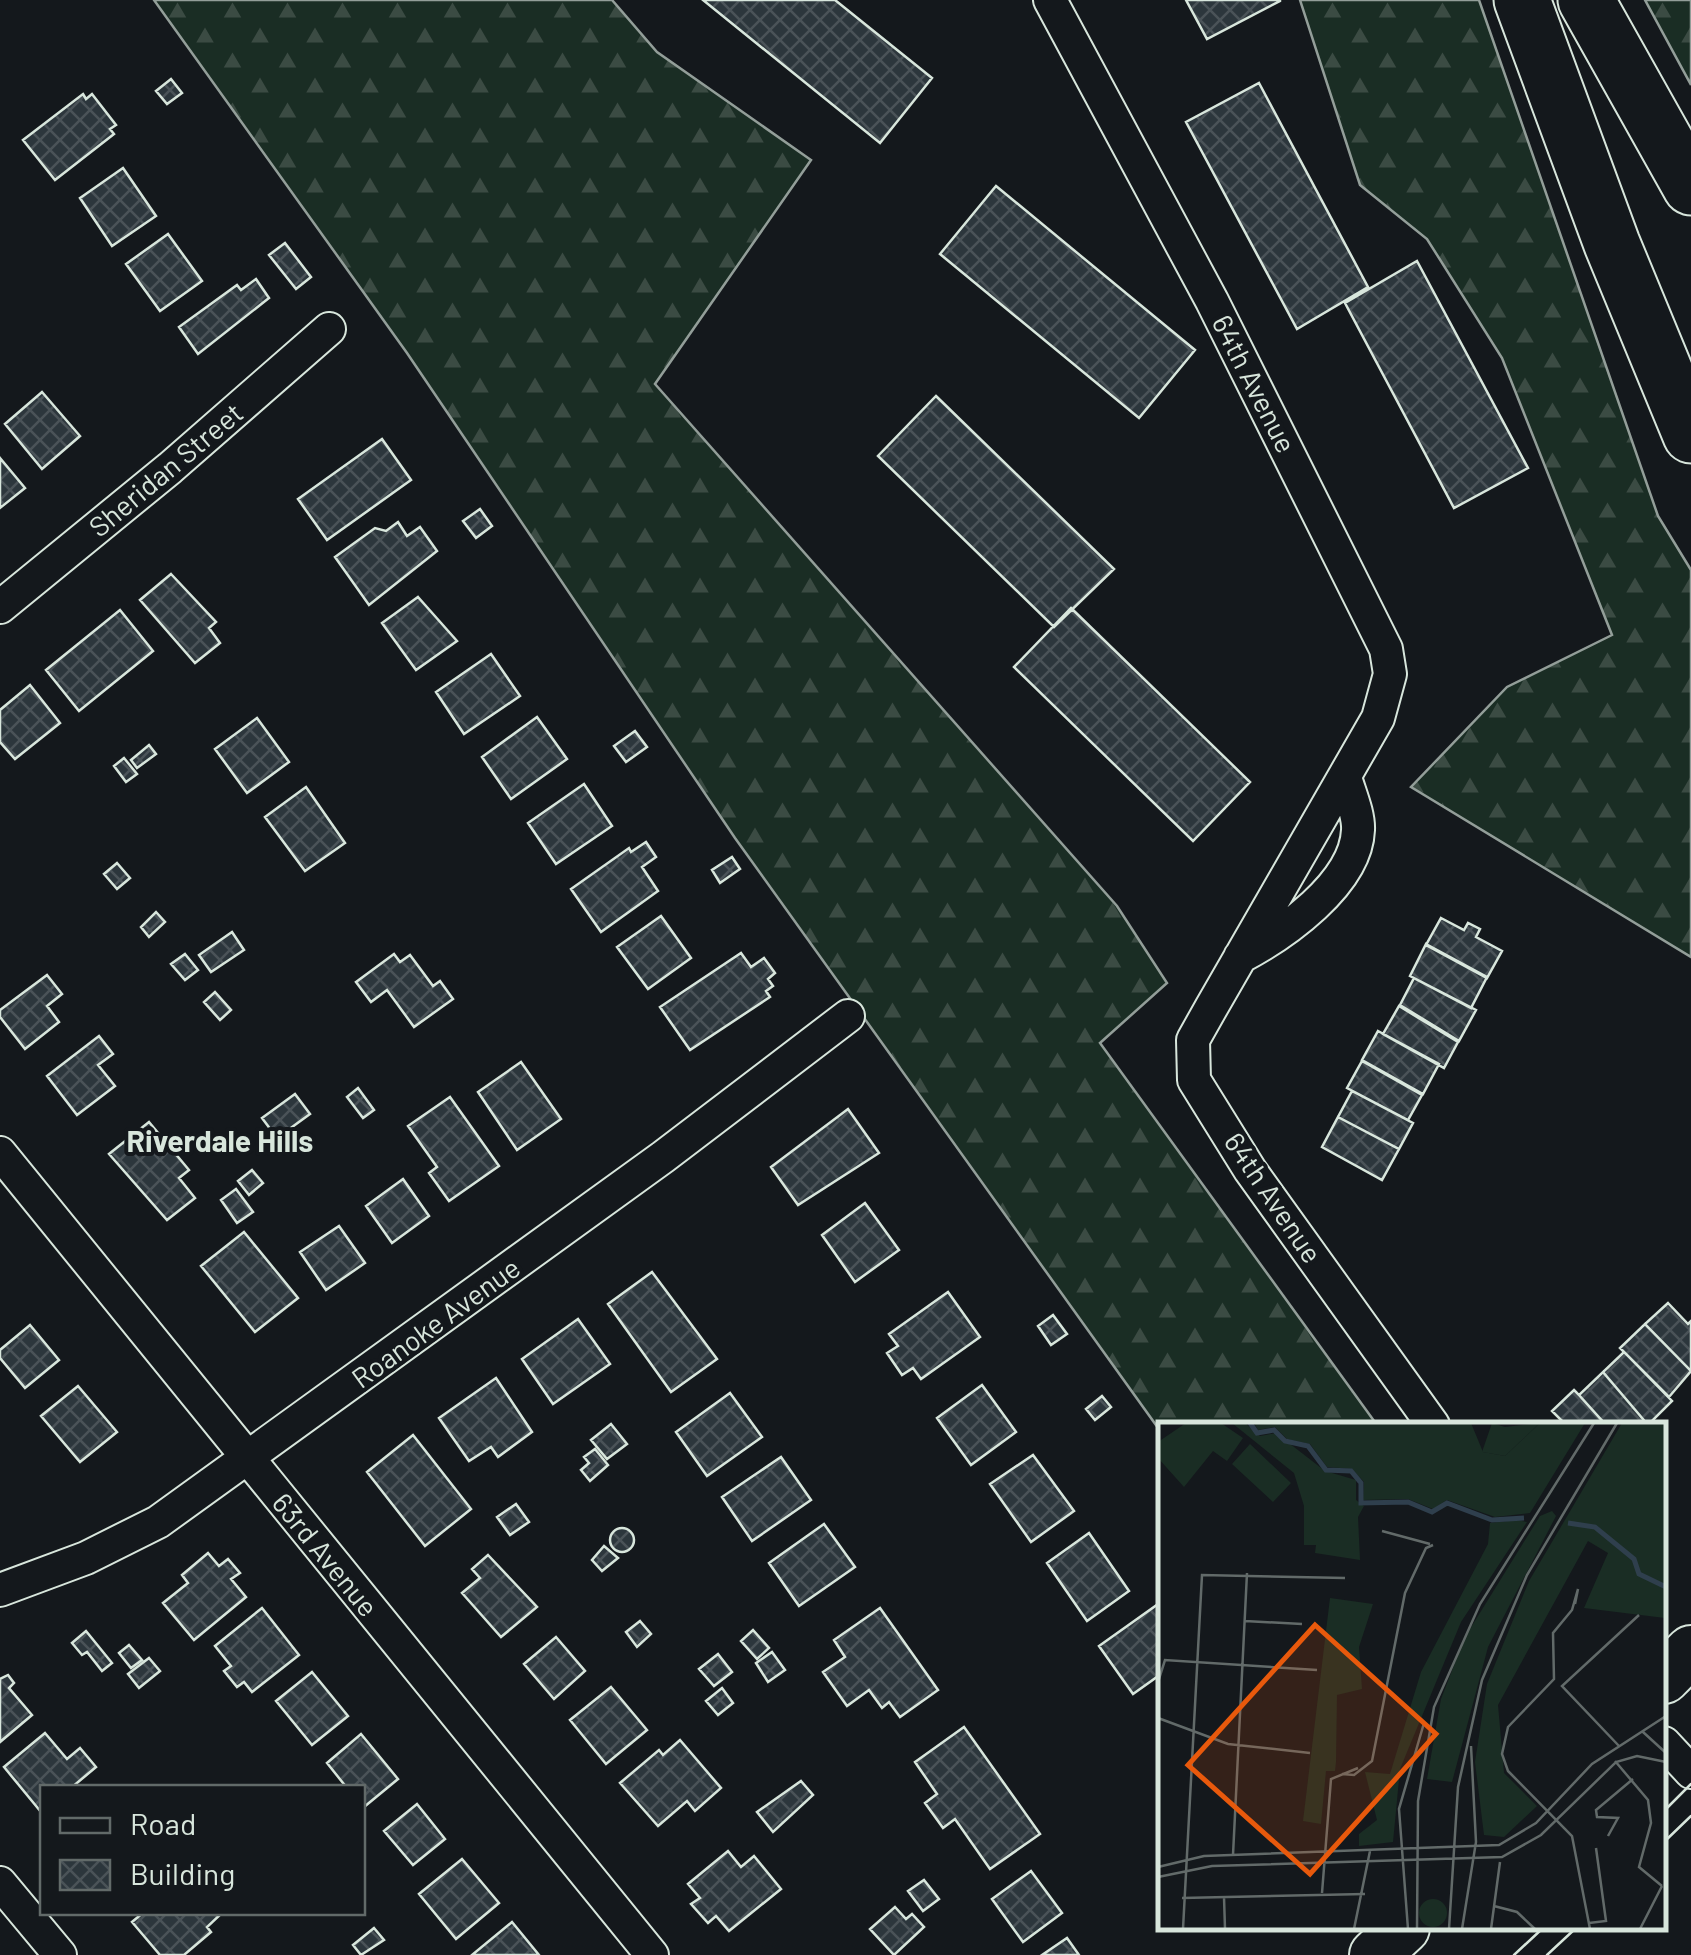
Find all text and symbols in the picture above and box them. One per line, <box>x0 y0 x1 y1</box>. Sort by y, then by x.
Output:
street label: 64th Avenue <box>1206 309 1304 458</box>
street label: Sheridan Street <box>82 395 249 543</box>
district label: Riverdale Hills <box>127 1122 313 1158</box>
street label: 64th Avenue <box>1218 1126 1330 1269</box>
street label: Roanoke Avenue <box>345 1250 526 1395</box>
inset map <box>1158 1422 1666 1930</box>
street label: 63rd Avenue <box>266 1486 386 1623</box>
legend <box>40 1785 365 1915</box>
text: Road <box>130 1805 196 1841</box>
text: Building <box>130 1855 235 1891</box>

